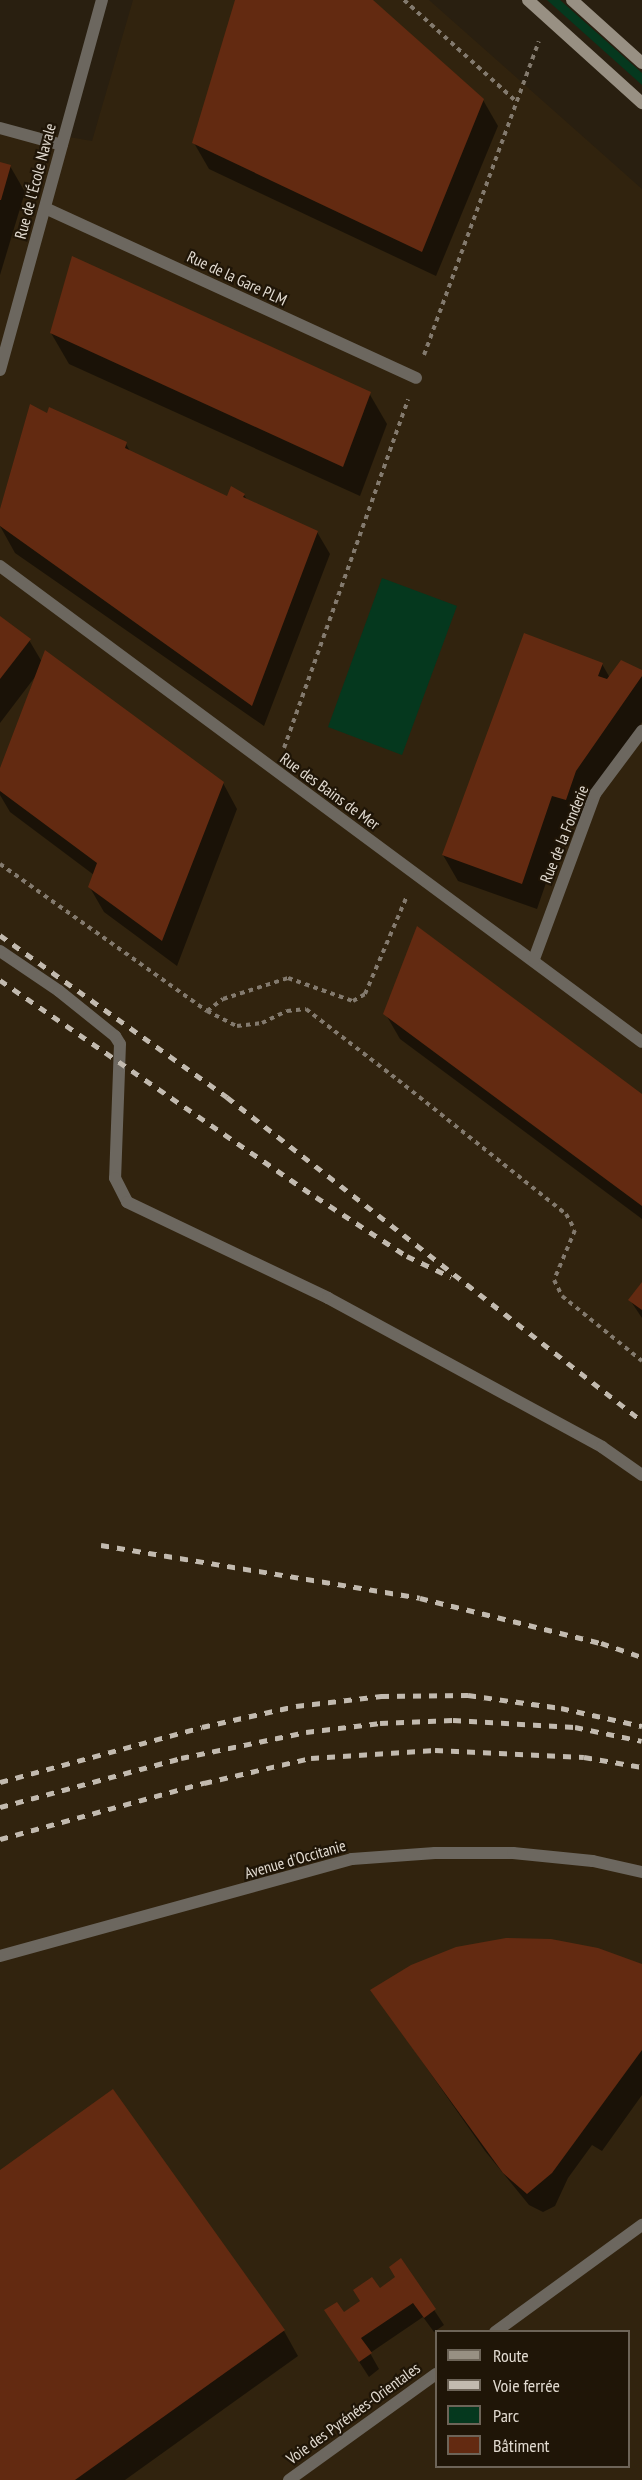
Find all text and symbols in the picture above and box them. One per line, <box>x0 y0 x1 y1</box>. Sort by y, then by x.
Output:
street label: Rue de l'École Navale <box>10 121 60 241</box>
street label: Rue de la Gare PLM <box>184 247 290 309</box>
street label: Rue des Bains de Mer <box>277 748 383 834</box>
street label: Rue de la Fonderie <box>536 782 592 886</box>
street label: Avenue d'Occitanie <box>242 1835 348 1883</box>
legend <box>435 2330 630 2468</box>
text: Route <box>493 2344 529 2367</box>
street label: Voie des Pyrénées-Orientales <box>282 2358 424 2468</box>
text: Voie ferrée <box>493 2374 560 2397</box>
text: Parc <box>493 2404 519 2427</box>
text: Bâtiment <box>493 2434 550 2457</box>

